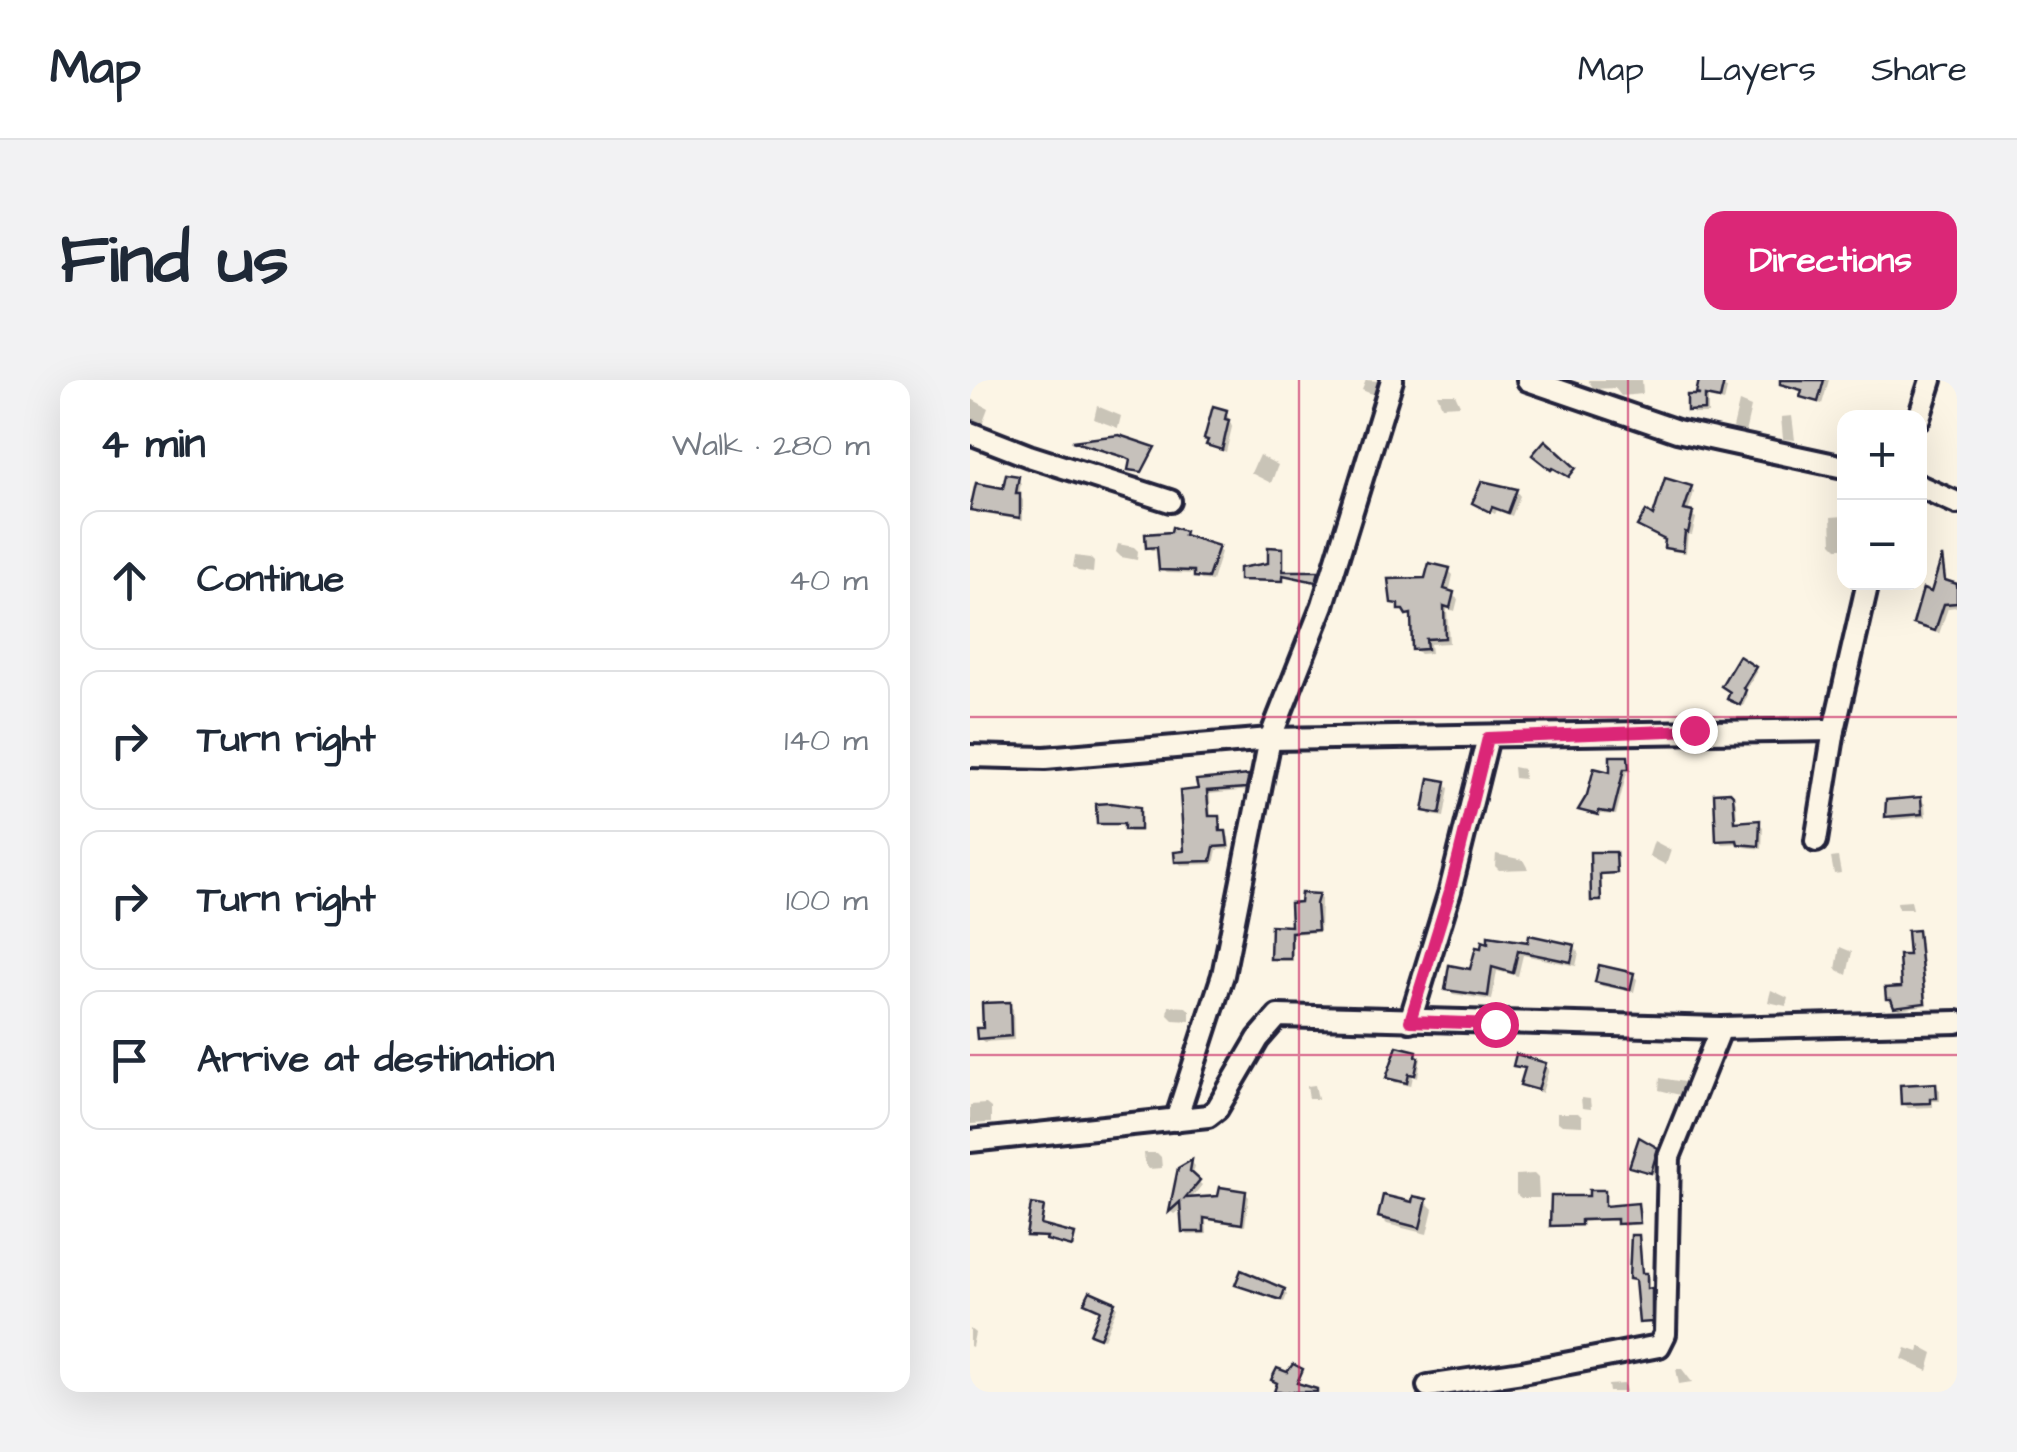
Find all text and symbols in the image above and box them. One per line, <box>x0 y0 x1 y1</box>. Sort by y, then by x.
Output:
text: Map <box>50 36 141 102</box>
text: Map <box>1578 45 1644 94</box>
text: Layers <box>1699 45 1816 94</box>
text: Share <box>1871 45 1967 94</box>
button: Directions <box>1704 211 1957 310</box>
text: Find us <box>60 212 289 309</box>
map controls <box>1837 410 1927 590</box>
button: + <box>1837 410 1927 500</box>
text: 4 min <box>100 416 205 474</box>
text: Walk · 280 m <box>672 423 870 468</box>
button: − <box>1837 500 1927 590</box>
icon: ahead <box>102 553 157 608</box>
text: Continue <box>197 554 344 606</box>
text: 40 m <box>788 558 868 603</box>
route end <box>1672 708 1718 754</box>
icon: right <box>102 713 157 768</box>
text: Turn right <box>197 714 376 766</box>
text: 140 m <box>784 718 868 763</box>
icon: right <box>102 873 157 928</box>
text: Turn right <box>197 874 376 926</box>
text: 100 m <box>786 878 868 923</box>
route start <box>1473 1002 1519 1048</box>
icon: arrive <box>102 1033 157 1088</box>
text: Arrive at destination <box>197 1034 554 1086</box>

